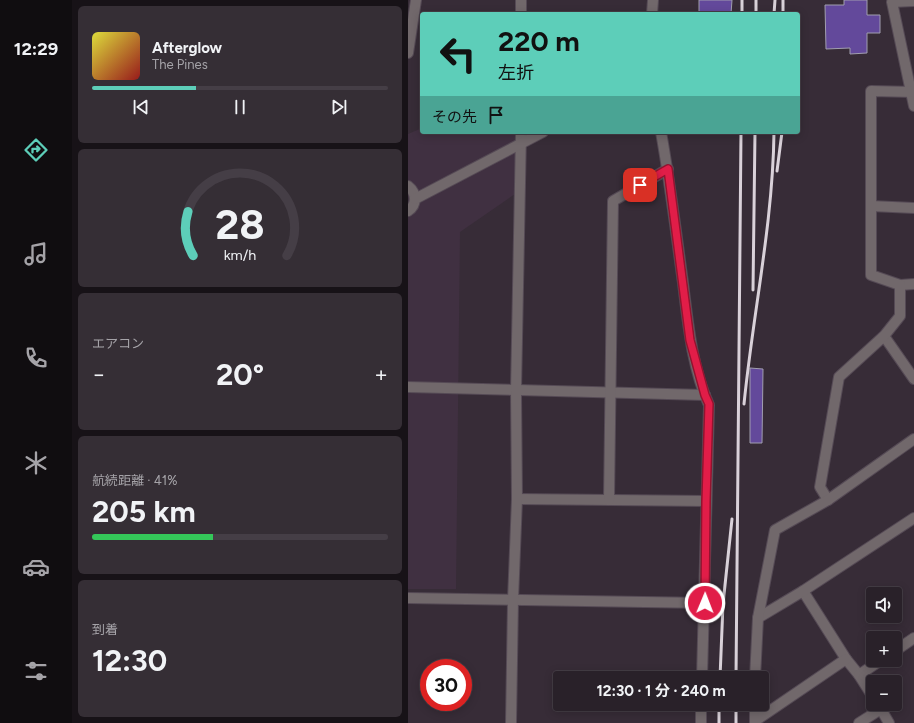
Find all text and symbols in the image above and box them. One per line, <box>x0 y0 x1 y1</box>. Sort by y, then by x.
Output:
text: 220 m <box>498 24 580 58</box>
icon: left <box>432 28 484 80</box>
text: 12:29 <box>14 38 58 60</box>
text: Afterglow <box>152 39 222 57</box>
text: The Pines <box>152 57 208 72</box>
text: 左折 <box>498 62 534 84</box>
icon: previous <box>130 96 152 118</box>
icon: pause <box>229 96 251 118</box>
icon: next <box>328 96 350 118</box>
icon: arrive <box>485 104 507 126</box>
text: その先 <box>432 108 477 126</box>
icon: directions <box>22 136 50 164</box>
pin <box>623 168 657 202</box>
icon: arrive <box>629 174 651 196</box>
text: 28 <box>215 199 265 249</box>
icon: music <box>22 240 50 268</box>
text: km/h <box>224 246 256 264</box>
text: エアコン <box>92 336 144 351</box>
icon: phone <box>22 344 50 372</box>
text: 20° <box>216 356 264 393</box>
text: − <box>92 361 106 388</box>
text: + <box>374 361 388 388</box>
icon: climate <box>22 449 50 477</box>
text: 航続距離 · 41% <box>92 473 177 488</box>
text: 205 km <box>92 493 196 530</box>
icon: car <box>22 553 50 581</box>
position arrow <box>684 582 726 624</box>
map controls <box>866 587 902 711</box>
button: sound <box>866 587 902 623</box>
text: 到着 <box>92 622 118 637</box>
button: + <box>866 631 902 667</box>
text: 12:30 <box>92 642 167 679</box>
icon: filters <box>22 657 50 685</box>
speed limit sign: 30 <box>420 659 472 711</box>
button: − <box>866 675 902 711</box>
text: 12:30 · 1 分 · 240 m <box>596 682 726 700</box>

